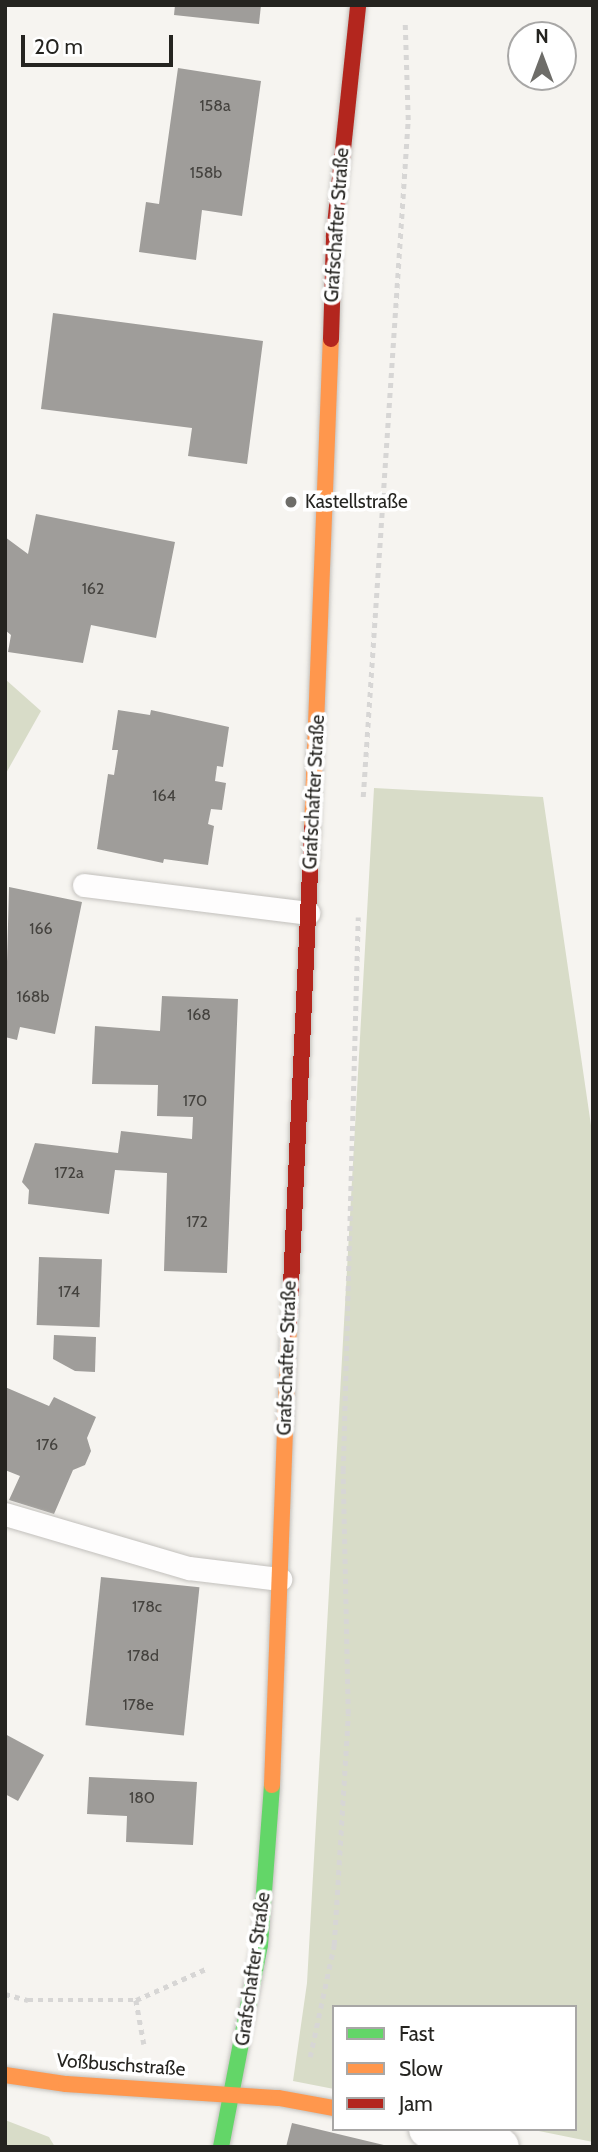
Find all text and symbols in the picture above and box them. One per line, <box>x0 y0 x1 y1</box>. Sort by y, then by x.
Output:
scale bar <box>24 21 177 65</box>
north arrow <box>507 21 577 91</box>
text: N <box>535 25 549 48</box>
text: 20 m <box>34 34 83 59</box>
house number: 158a <box>199 96 231 116</box>
street label: Grafschafter Straße <box>320 147 354 303</box>
house number: 158b <box>190 163 222 183</box>
place label: Kastellstraße <box>305 491 408 513</box>
marker: Kastellstraße <box>283 494 299 510</box>
house number: 162 <box>82 579 104 599</box>
street label: Grafschafter Straße <box>299 714 329 870</box>
house number: 164 <box>152 786 176 806</box>
house number: 166 <box>29 919 53 939</box>
house number: 168b <box>17 987 49 1007</box>
house number: 168 <box>187 1005 211 1025</box>
house number: 170 <box>183 1091 207 1111</box>
house number: 172a <box>54 1163 84 1183</box>
house number: 172 <box>186 1212 208 1232</box>
street label: Grafschafter Straße <box>273 1280 301 1436</box>
house number: 174 <box>58 1282 80 1302</box>
house number: 176 <box>36 1435 58 1455</box>
house number: 178c <box>132 1597 162 1617</box>
house number: 178d <box>127 1646 159 1666</box>
house number: 178e <box>122 1695 154 1715</box>
house number: 180 <box>129 1788 155 1808</box>
street label: Grafschafter Straße <box>231 1891 275 2047</box>
legend <box>332 2005 577 2131</box>
text: Fast <box>399 2021 435 2046</box>
street label: Voßbuschstraße <box>56 2049 186 2081</box>
text: Slow <box>399 2056 443 2081</box>
text: Jam <box>399 2091 433 2116</box>

